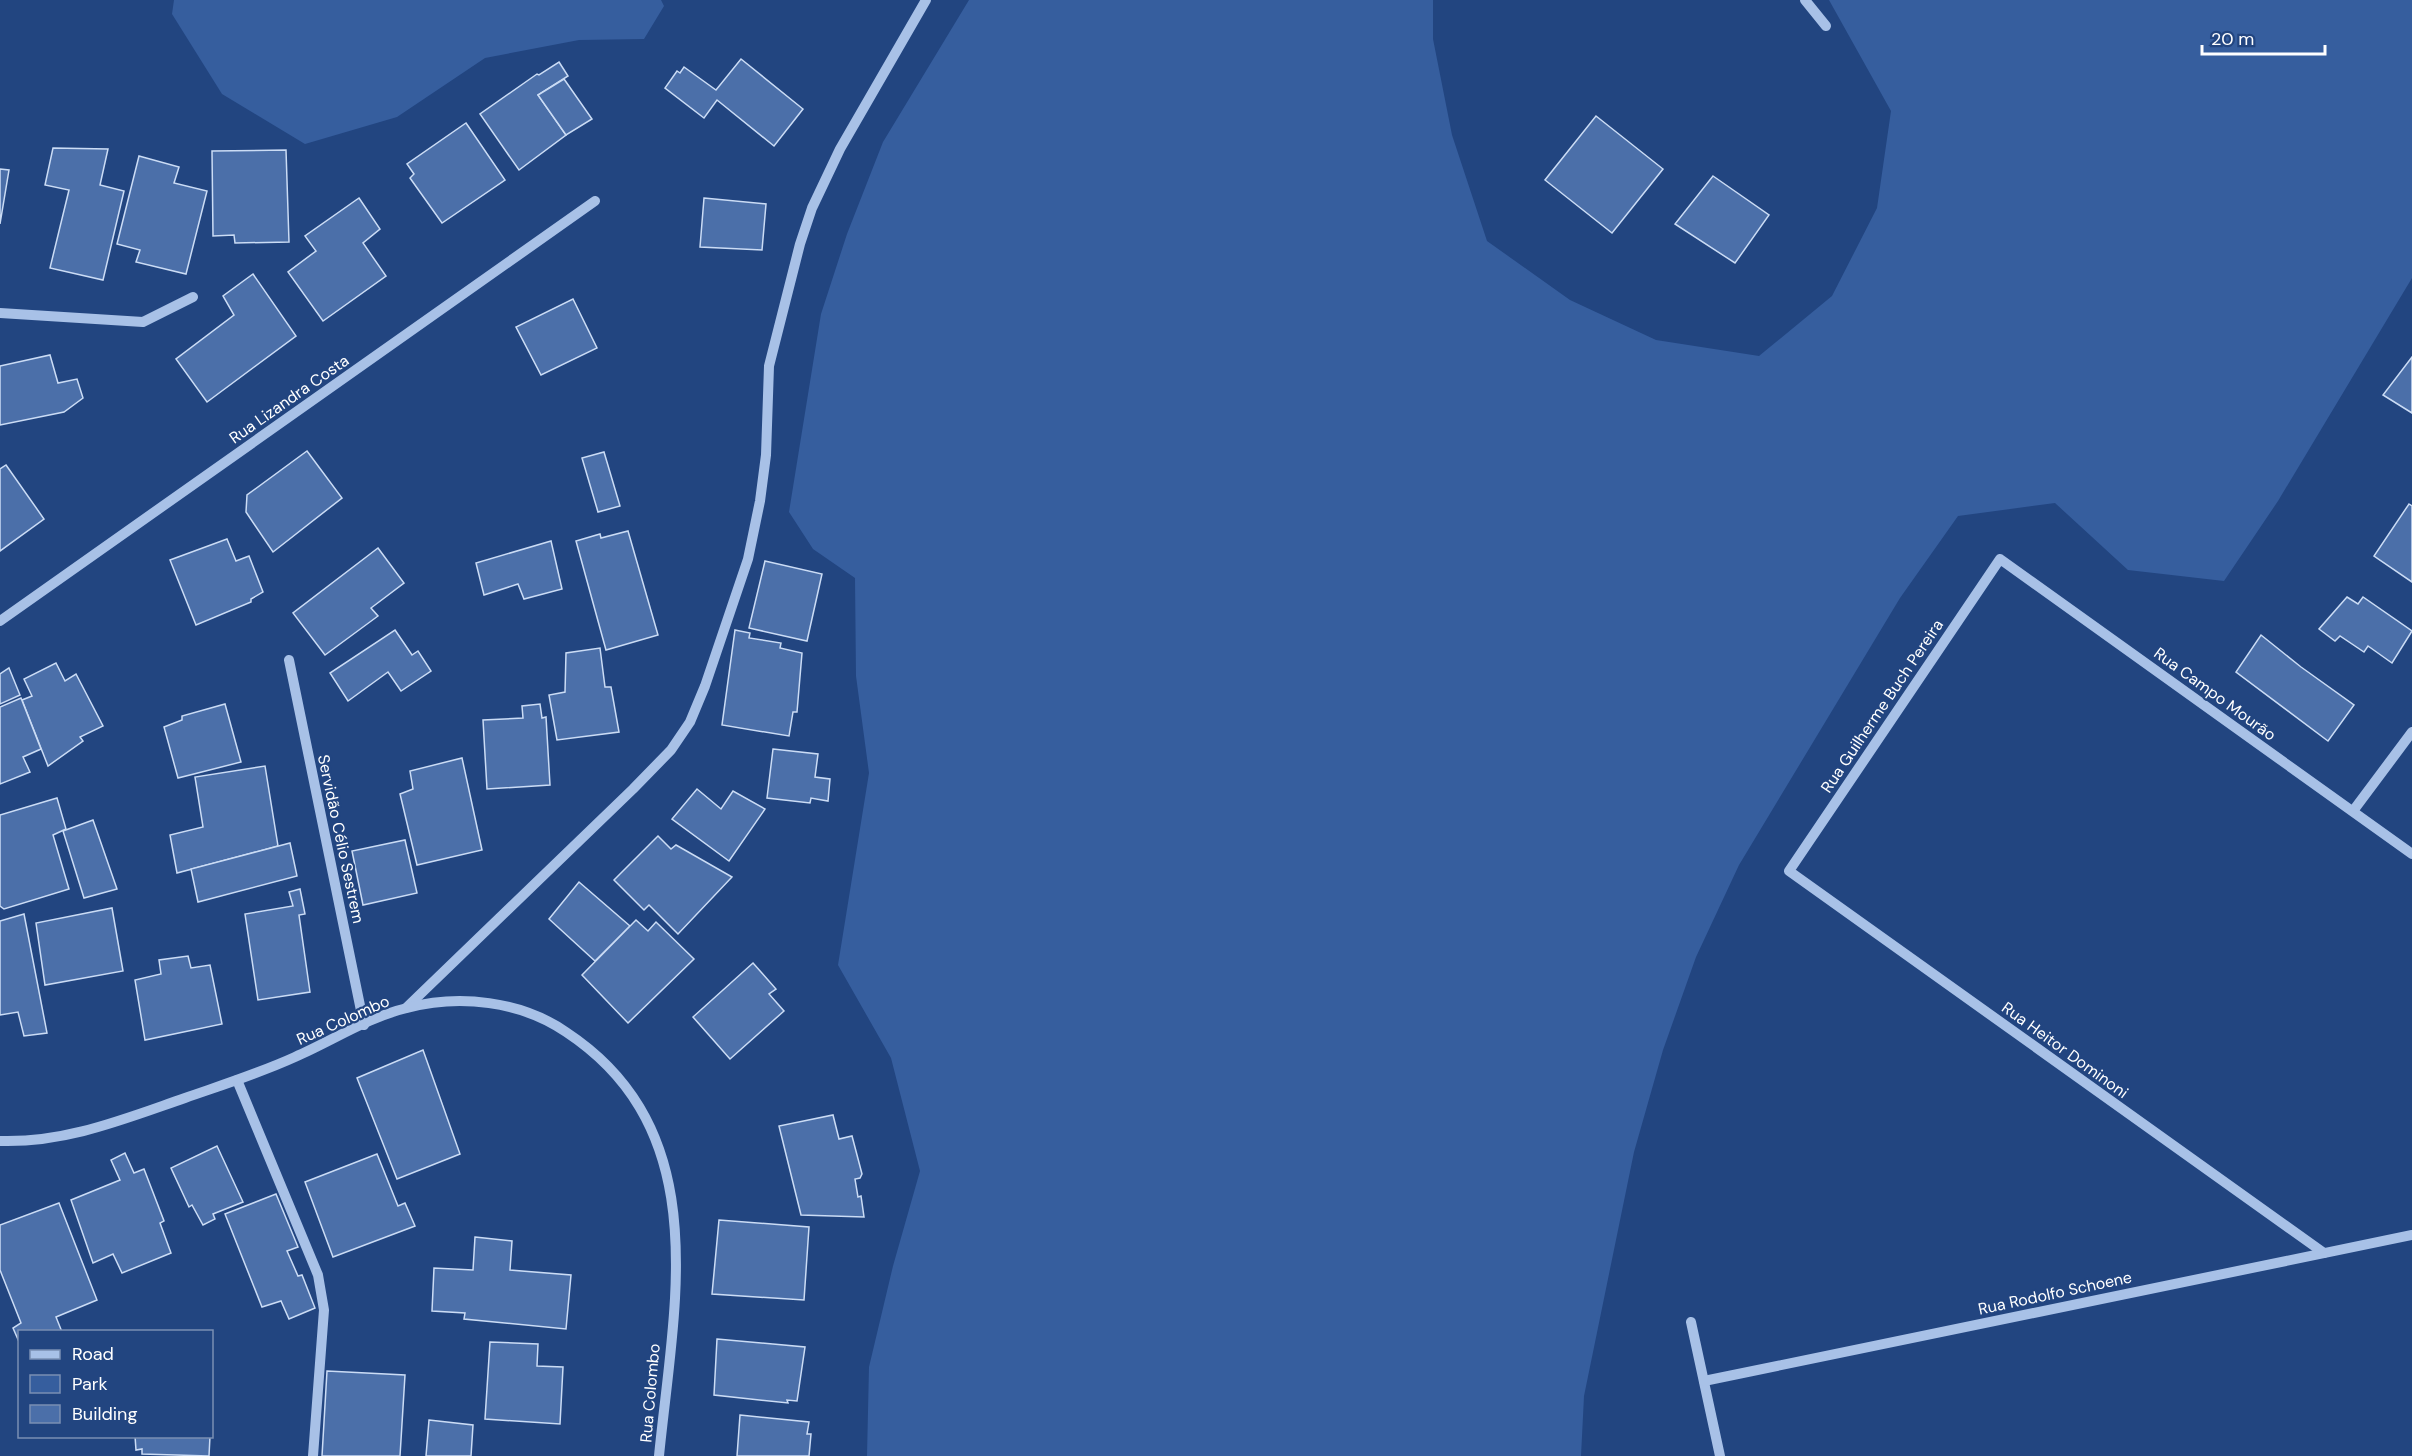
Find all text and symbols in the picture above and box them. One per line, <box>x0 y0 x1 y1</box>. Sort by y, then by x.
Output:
scale bar <box>2202 18 2325 56</box>
text: 20 m <box>2211 27 2254 51</box>
street label: Rua Lizandra Costa <box>225 350 353 448</box>
street label: Rua Guilherme Buch Pereira <box>1816 615 1948 797</box>
street label: Rua Campo Mourão <box>2150 643 2280 745</box>
street label: Servidão Célio Sestrem <box>313 753 369 925</box>
street label: Rua Colombo <box>293 990 393 1050</box>
street label: Rua Heitor Dominoni <box>1998 997 2132 1103</box>
street label: Rua Rodolfo Schoene <box>1976 1266 2134 1320</box>
legend <box>18 1330 213 1438</box>
text: Road <box>72 1342 114 1366</box>
street label: Rua Colombo <box>635 1343 665 1443</box>
text: Park <box>72 1372 108 1396</box>
text: Building <box>72 1402 137 1426</box>

